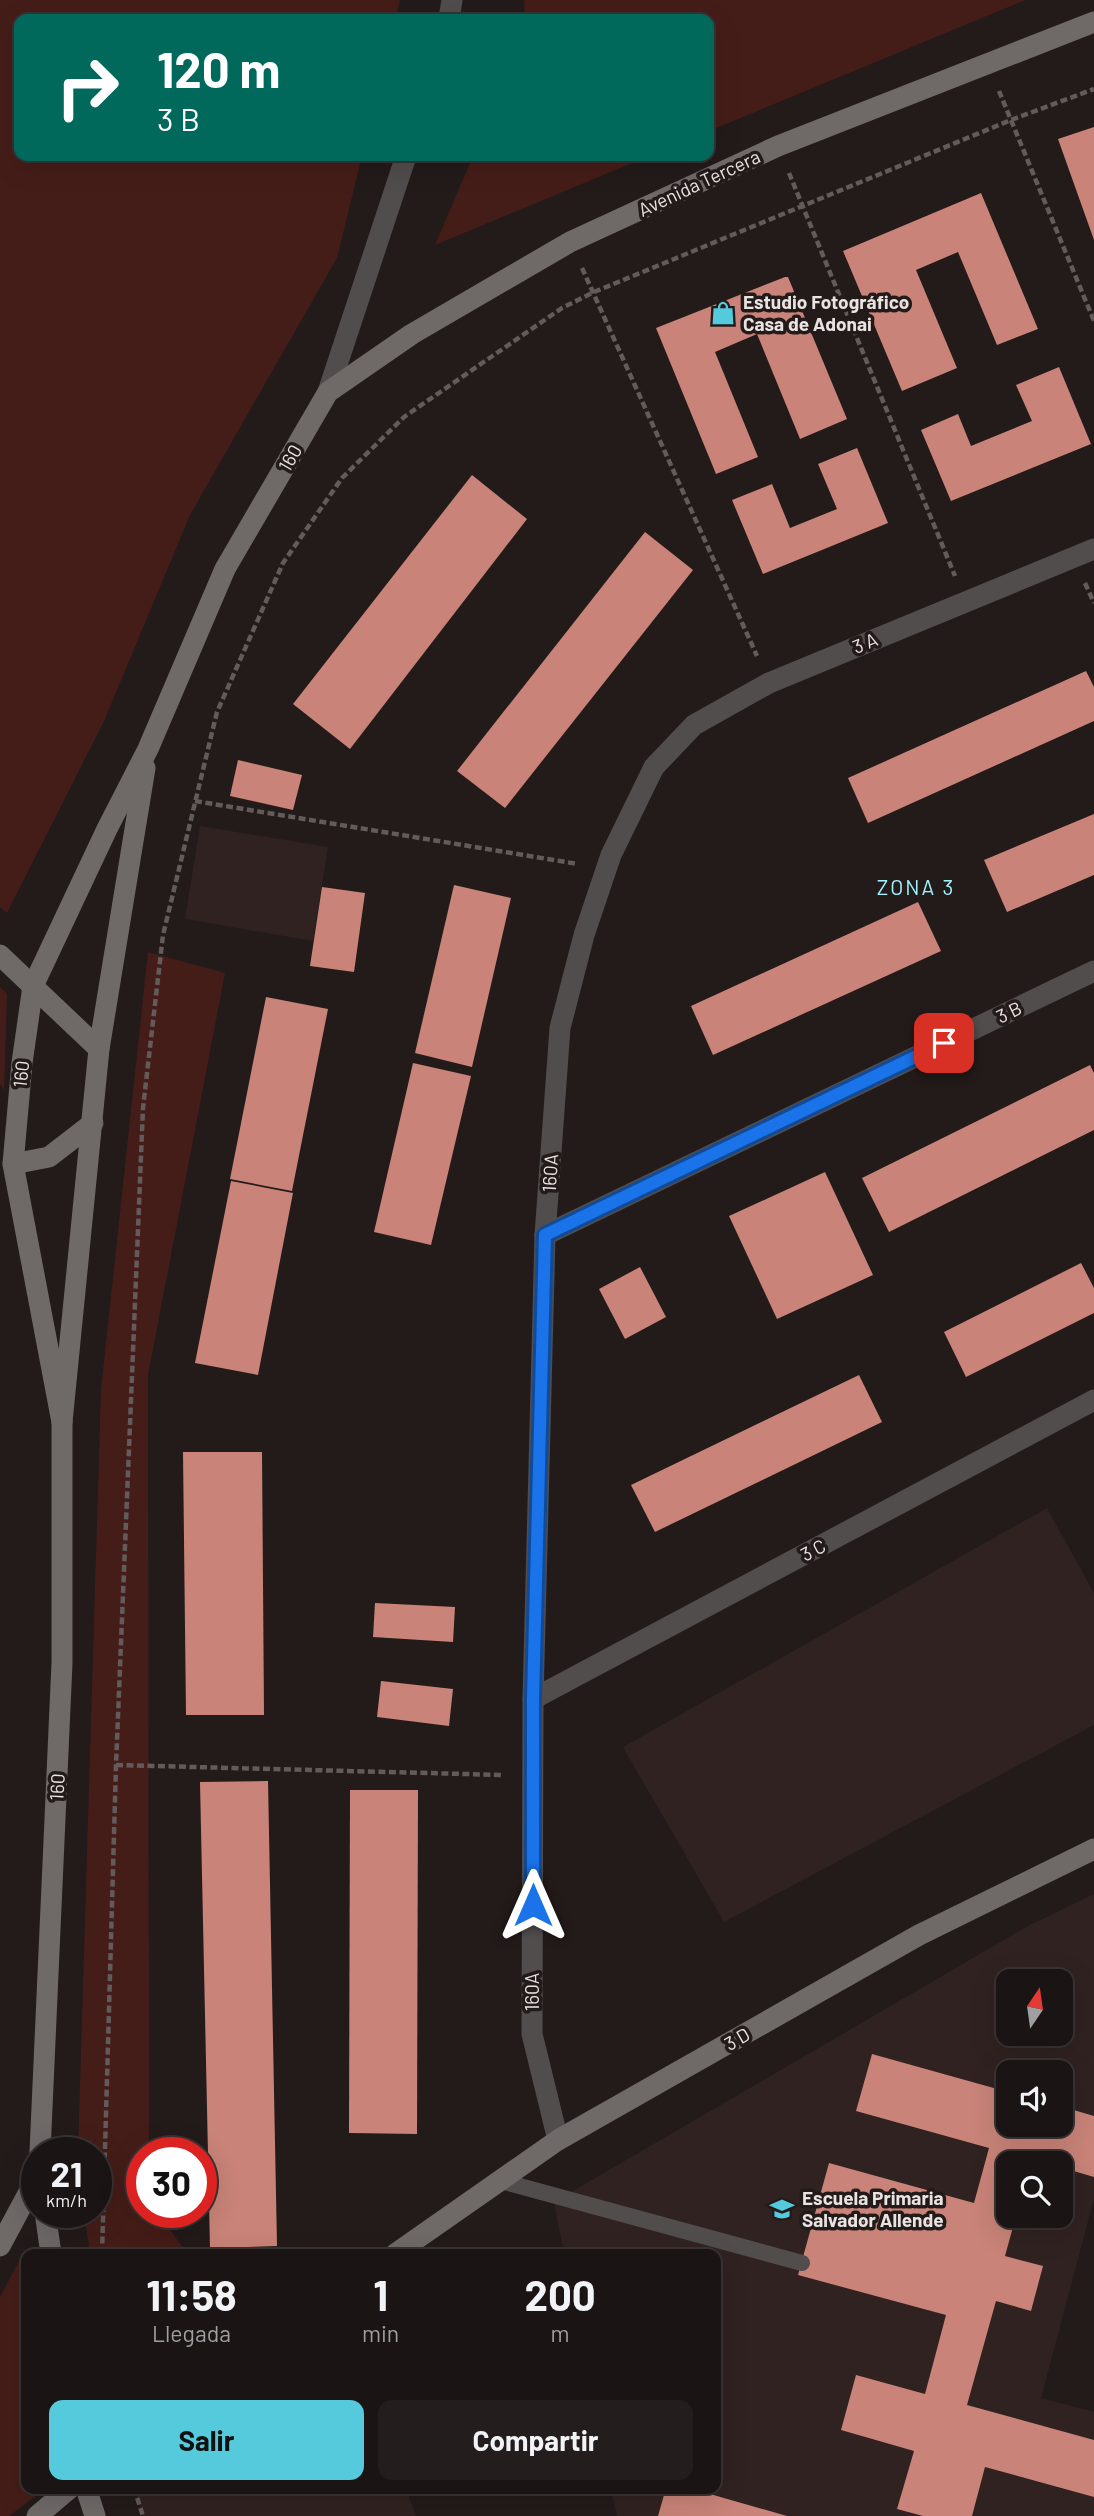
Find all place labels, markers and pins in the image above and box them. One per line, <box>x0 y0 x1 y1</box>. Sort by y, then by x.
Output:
place label: Estudio Fotográfico Casa de Adonai <box>743 290 909 335</box>
shop icon: Estudio Fotográfico Casa de Adonai <box>709 299 737 327</box>
pin <box>914 1013 974 1073</box>
place label: Escuela Primaria Salvador Allende <box>802 2186 944 2231</box>
school or university icon: Escuela Primaria Salvador Allende <box>768 2195 796 2223</box>

